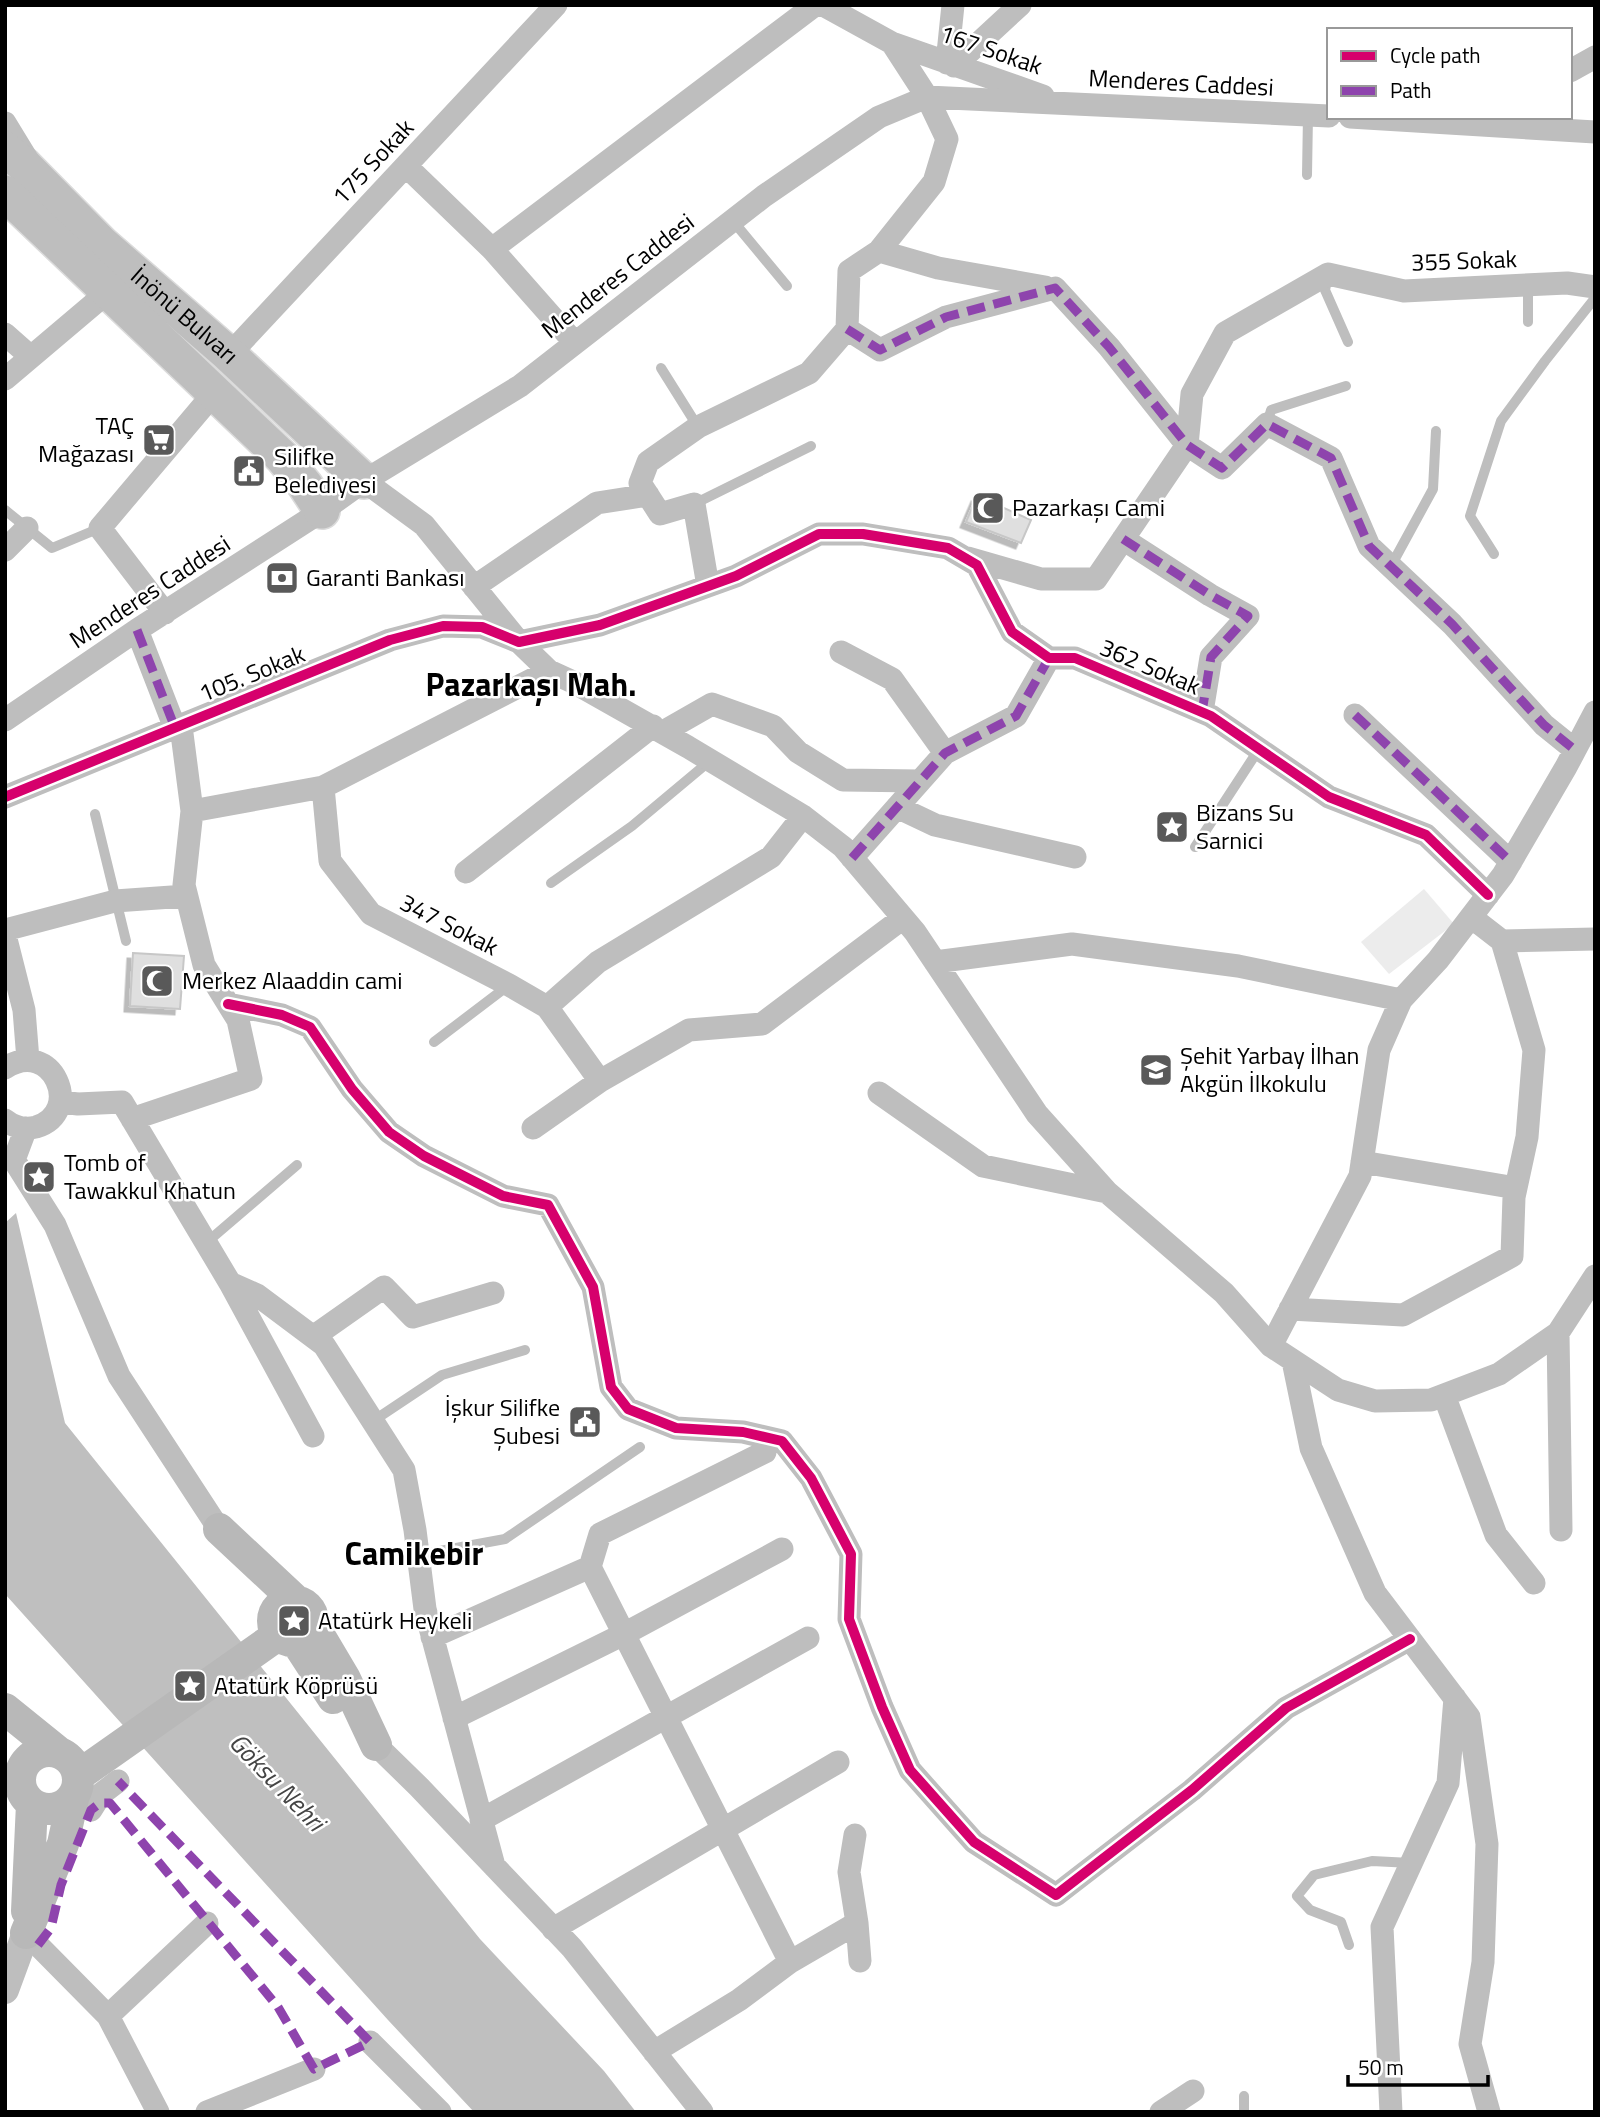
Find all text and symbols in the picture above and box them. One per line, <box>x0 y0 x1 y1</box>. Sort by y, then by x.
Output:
street label: 167 Sokak <box>935 15 1048 84</box>
legend <box>1327 28 1572 119</box>
text: Cycle path <box>1390 39 1481 71</box>
street label: Menderes Caddesi <box>1087 59 1275 105</box>
text: Path <box>1390 74 1432 106</box>
street label: 175 Sokak <box>323 110 422 212</box>
street label: Menderes Caddesi <box>533 204 702 346</box>
street label: 355 Sokak <box>1410 240 1518 280</box>
street label: İnönü Bulvarı <box>123 258 247 372</box>
place label: TAÇ Mağazası <box>38 407 134 471</box>
supermarket icon: TAÇ Mağazası <box>140 421 178 459</box>
place label: Silifke Belediyesi <box>274 438 376 502</box>
public building icon: Silifke Belediyesi <box>230 452 268 490</box>
mosque icon: Pazarkaşı Cami <box>969 489 1007 527</box>
place label: Pazarkaşı Cami <box>1012 489 1165 525</box>
street label: Menderes Caddesi <box>62 526 237 657</box>
bank icon: Garanti Bankası <box>263 559 301 597</box>
place label: Garanti Bankası <box>306 559 464 595</box>
street label: 362 Sokak <box>1094 629 1207 704</box>
street label: 105. Sokak <box>193 635 310 711</box>
district label: Pazarkaşı Mah. <box>426 660 636 708</box>
place label: Bizans Su Sarnici <box>1196 794 1294 858</box>
place icon: Bizans Su Sarnici <box>1153 808 1191 846</box>
street label: 347 Sokak <box>394 884 505 964</box>
mosque icon: Merkez Alaaddin cami <box>138 962 176 1000</box>
place label: Merkez Alaaddin cami <box>182 962 403 998</box>
place label: Şehit Yarbay İlhan Akgün İlkokulu <box>1180 1037 1359 1101</box>
school or university icon: Şehit Yarbay İlhan Akgün İlkokulu <box>1137 1051 1175 1089</box>
place label: Tomb of Tawakkul Khatun <box>64 1144 236 1208</box>
place icon: Tomb of Tawakkul Khatun <box>20 1158 58 1196</box>
place label: İşkur Silifke Şubesi <box>445 1389 560 1453</box>
public building icon: İşkur Silifke Şubesi <box>566 1403 604 1441</box>
district label: Camikebir <box>345 1529 484 1577</box>
place icon: Atatürk Heykeli <box>275 1602 313 1640</box>
place label: Atatürk Heykeli <box>318 1602 472 1638</box>
place icon: Atatürk Köprüsü <box>171 1667 209 1705</box>
place label: Atatürk Köprüsü <box>214 1667 378 1703</box>
water label: Göksu Nehri <box>220 1724 336 1842</box>
scale bar <box>1348 2044 1488 2088</box>
text: 50 m <box>1358 2051 1404 2083</box>

